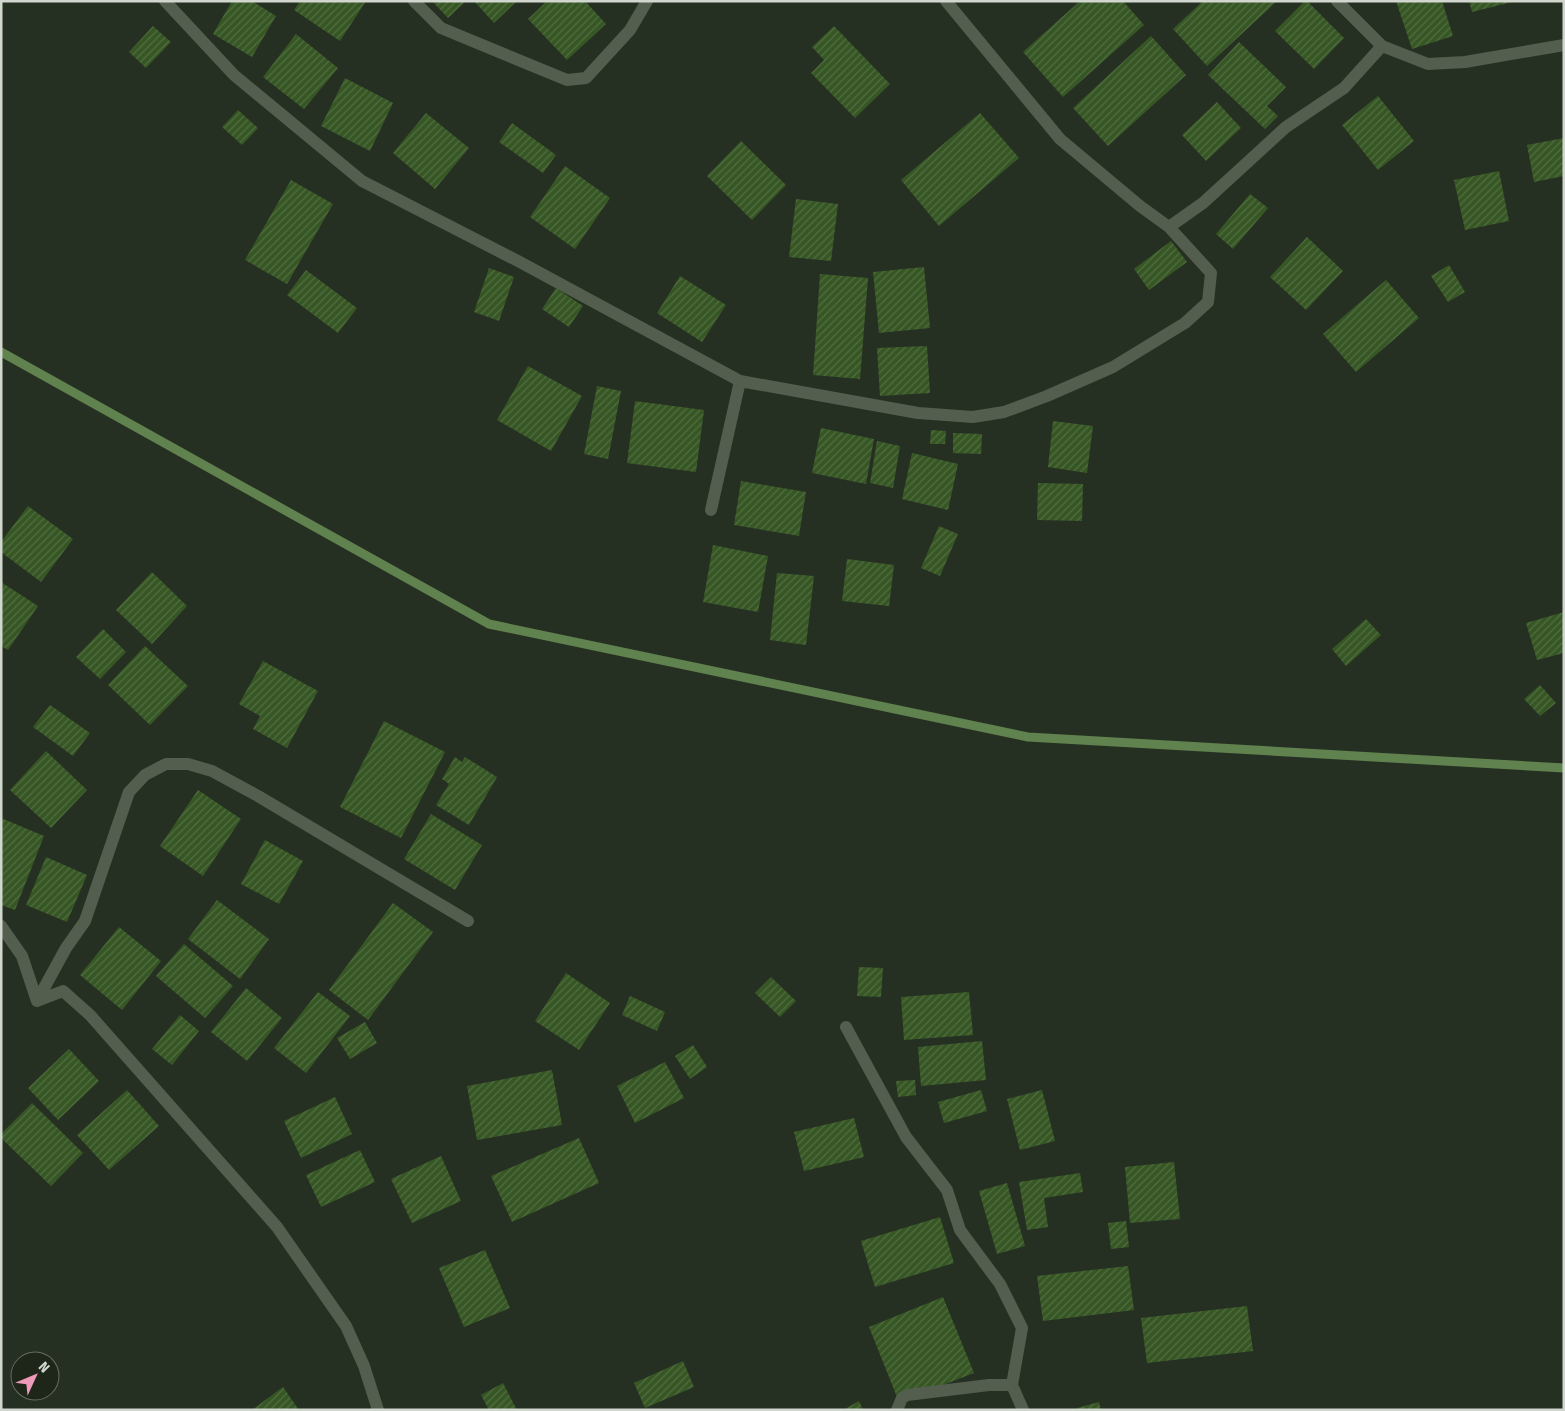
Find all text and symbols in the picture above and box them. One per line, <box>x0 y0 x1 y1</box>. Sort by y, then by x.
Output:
north arrow <box>10 1351 60 1401</box>
text: N <box>35 1358 53 1376</box>

